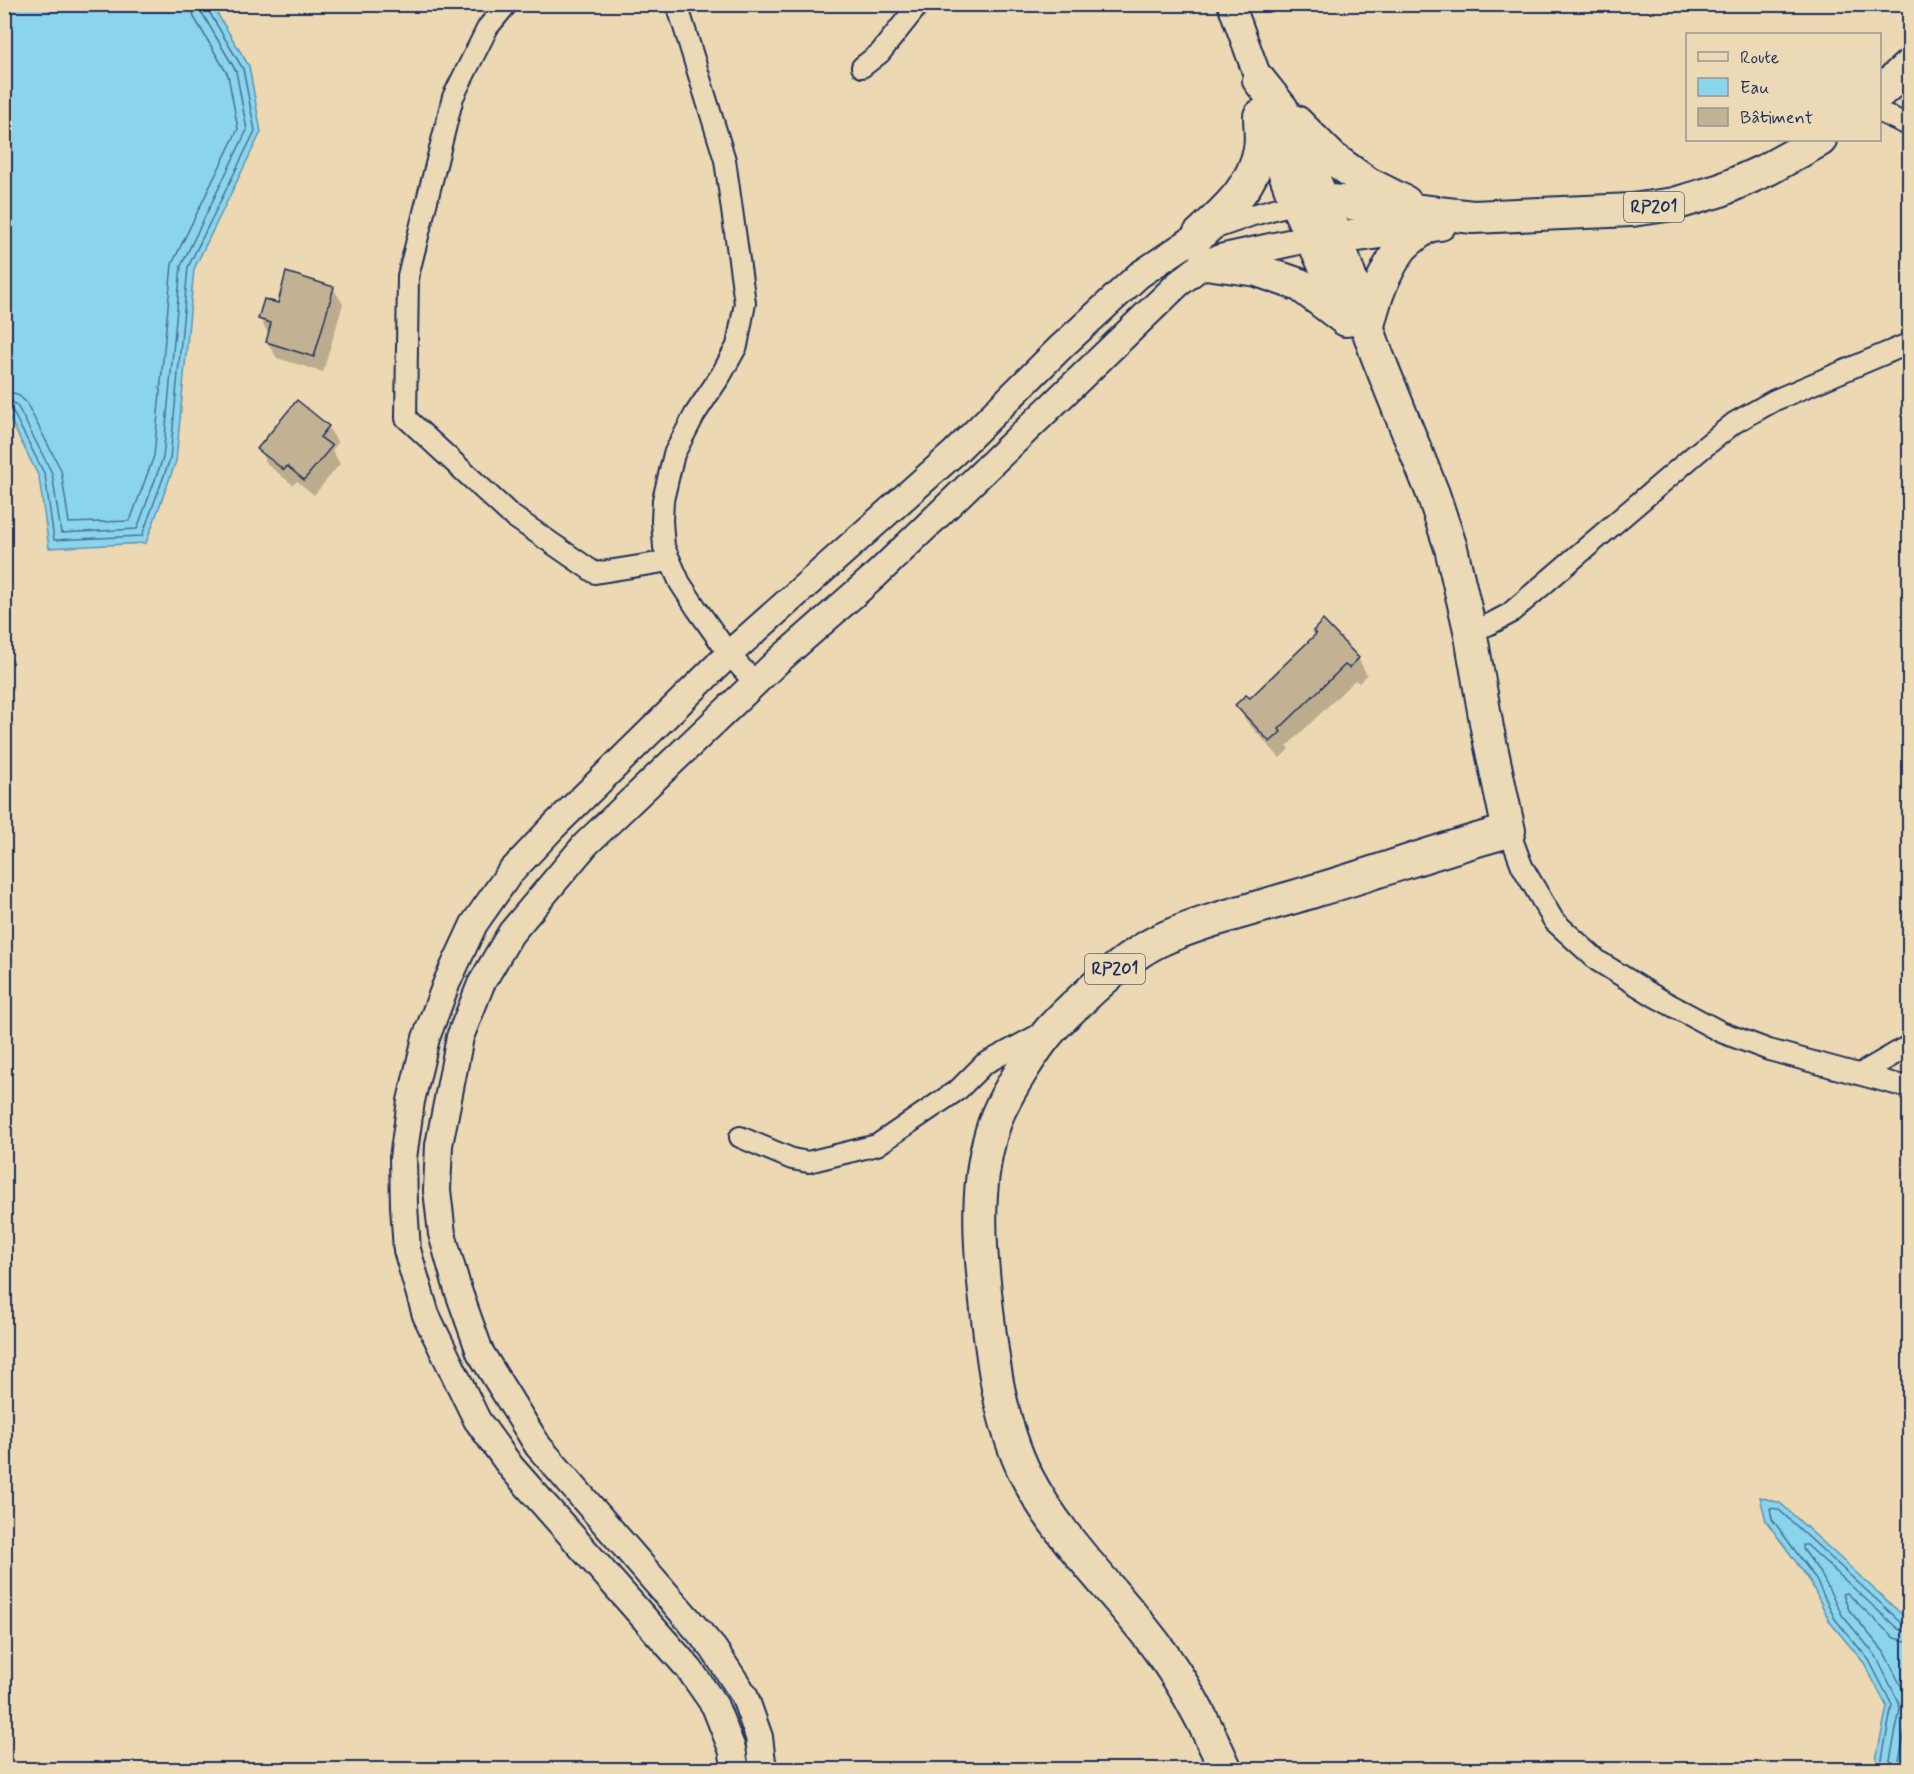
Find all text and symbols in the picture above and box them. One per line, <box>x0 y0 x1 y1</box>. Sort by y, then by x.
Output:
legend <box>1686 33 1881 141</box>
text: Route <box>1740 46 1779 70</box>
text: Eau <box>1740 76 1769 100</box>
text: Bâtiment <box>1740 106 1813 130</box>
road number: RP201 <box>1624 192 1684 222</box>
road number: RP201 <box>1085 954 1145 984</box>

